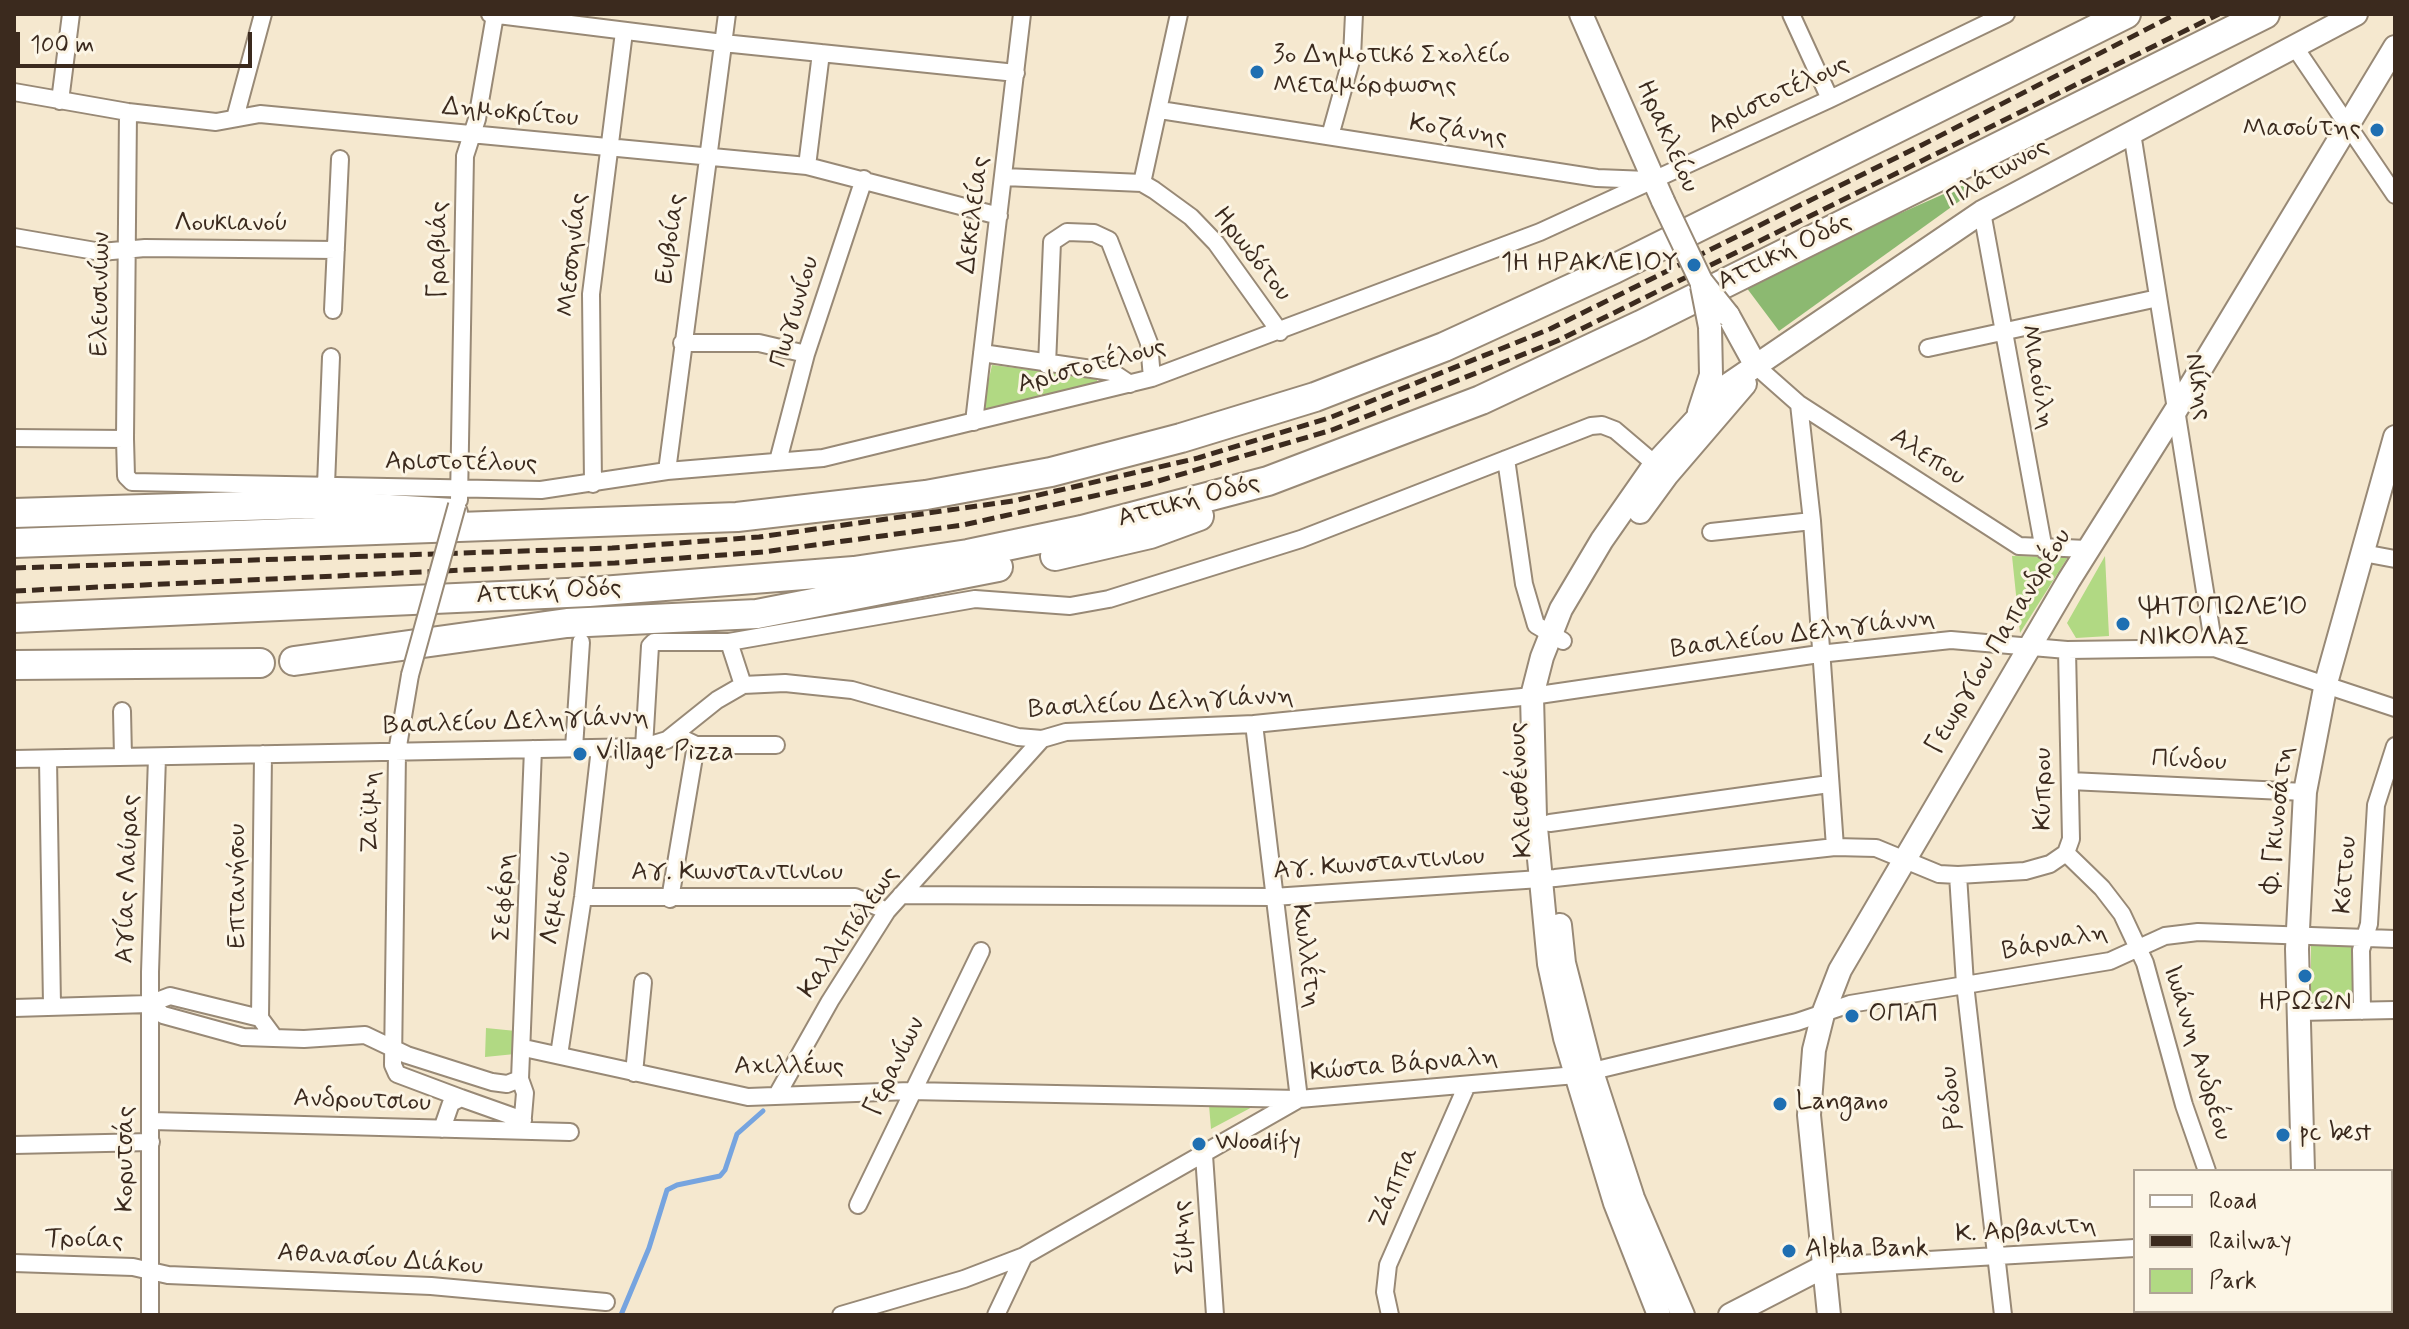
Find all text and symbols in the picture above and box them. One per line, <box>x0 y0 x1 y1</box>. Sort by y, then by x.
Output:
scale bar <box>20 16 256 66</box>
text: 100 m <box>30 30 94 61</box>
place label: 3ο Δημοτικό Σχολείο Μεταμόρφωσης <box>1273 41 1510 102</box>
street label: Αριστοτέλους <box>1703 50 1855 142</box>
marker: 3ο Δημοτικό Σχολείο Μεταμόρφωσης <box>1248 63 1266 81</box>
street label: Ηρακλείου <box>1627 76 1705 198</box>
street label: Δημοκρίτου <box>441 92 579 136</box>
street label: Κοζάνης <box>1407 109 1509 155</box>
place label: Μασούτης <box>2242 114 2361 146</box>
marker: Μασούτης <box>2368 121 2386 139</box>
street label: Πλάτωνος <box>1941 132 2055 216</box>
street label: Δεκελείας <box>952 154 998 276</box>
street label: Μεσσηνίας <box>552 191 596 319</box>
street label: Ευβοίας <box>650 192 694 286</box>
street label: Γραβιάς <box>424 201 456 299</box>
street label: Ηρωδότου <box>1204 202 1298 308</box>
street label: Αττική Οδός <box>1713 207 1857 299</box>
street label: Λουκιανού <box>174 209 288 241</box>
street label: Ελευσινίων <box>85 231 119 357</box>
place label: 1Η ΗΡΑΚΛΕΙΟΥ <box>1501 249 1678 281</box>
street label: Πωγωνίου <box>764 253 828 371</box>
marker: 1Η ΗΡΑΚΛΕΙΟΥ <box>1685 256 1703 274</box>
street label: Μιαούλη <box>2011 322 2061 432</box>
street label: Αριστοτέλους <box>1014 332 1170 402</box>
street label: Νίκης <box>2176 351 2218 423</box>
street label: Αλεπου <box>1883 422 1971 494</box>
street label: Αριστοτέλους <box>385 447 537 481</box>
street label: Αττική Οδός <box>1115 468 1263 536</box>
street label: Γεωργίου Παπανδρέου <box>1920 524 2080 760</box>
street label: Αττική Οδός <box>476 574 622 612</box>
place label: ΨΗΤΟΠΩΛΕΊΟ ΝΙΚΟΛΑΣ <box>2139 593 2308 654</box>
street label: Βασιλείου Δεληγιάννη <box>1669 603 1937 667</box>
marker: ΨΗΤΟΠΩΛΕΊΟ ΝΙΚΟΛΑΣ <box>2114 615 2132 633</box>
street label: Βασιλείου Δεληγιάννη <box>1028 681 1294 727</box>
street label: Βασιλείου Δεληγιάννη <box>383 703 649 743</box>
street label: Κλεισθένους <box>1503 721 1541 859</box>
place label: Village Pizza <box>596 738 734 770</box>
street label: Πίνδου <box>2151 744 2227 780</box>
marker: Village Pizza <box>571 745 589 763</box>
street label: Φ. Γκινοσάτη <box>2256 745 2302 895</box>
street label: Κύπρου <box>2029 747 2061 831</box>
street label: Ζαϊμη <box>356 771 388 853</box>
street label: Αγίας Λαύρας <box>110 794 148 964</box>
street label: Επτανήσου <box>223 824 255 948</box>
street label: Κόττου <box>2329 835 2365 915</box>
street label: Αγ. Κωνσταντινιου <box>1272 842 1486 888</box>
street label: Λεμεσού <box>536 849 580 947</box>
street label: Σεφέρη <box>488 853 522 941</box>
street label: Αγ. Κωνσταντινιου <box>631 858 843 890</box>
street label: Καλλιπόλεως <box>793 861 907 1005</box>
street label: Κωλλέτη <box>1283 902 1327 1010</box>
street label: Βάρναλη <box>2000 918 2110 968</box>
street label: Ιωάννη Ανδρέου <box>2155 962 2237 1144</box>
marker: ΗΡΩΩΝ <box>2296 967 2314 985</box>
place label: ΗΡΩΩΝ <box>2258 988 2352 1020</box>
place label: ΟΠΑΠ <box>1868 1000 1938 1032</box>
marker: ΟΠΑΠ <box>1843 1007 1861 1025</box>
street label: Γερανίων <box>859 1012 933 1122</box>
street label: Κώστα Βάρναλη <box>1309 1042 1499 1090</box>
street label: Αχιλλέως <box>734 1052 844 1084</box>
street label: Ρόδου <box>1934 1065 1972 1131</box>
street label: Ανδρουτσιου <box>293 1084 431 1120</box>
place label: Langano <box>1796 1088 1888 1120</box>
marker: Langano <box>1771 1095 1789 1113</box>
street label: Κορυτσάς <box>111 1106 143 1212</box>
place label: pc best <box>2299 1119 2372 1151</box>
marker: pc best <box>2274 1126 2292 1144</box>
place label: Woodify <box>1215 1128 1301 1160</box>
marker: Woodify <box>1190 1135 1208 1153</box>
street label: Ζάππα <box>1363 1142 1427 1234</box>
legend <box>2133 1169 2393 1313</box>
text: Road <box>2209 1186 2257 1217</box>
street label: Σύμης <box>1167 1199 1203 1275</box>
street label: Κ. Αρβανιτη <box>1955 1211 2097 1251</box>
street label: Τροίας <box>44 1224 124 1258</box>
text: Railway <box>2209 1226 2292 1257</box>
place label: Alpha Bank <box>1805 1235 1929 1267</box>
street label: Αθανασίου Διάκου <box>276 1238 484 1284</box>
marker: Alpha Bank <box>1780 1242 1798 1260</box>
text: Park <box>2209 1266 2257 1297</box>

